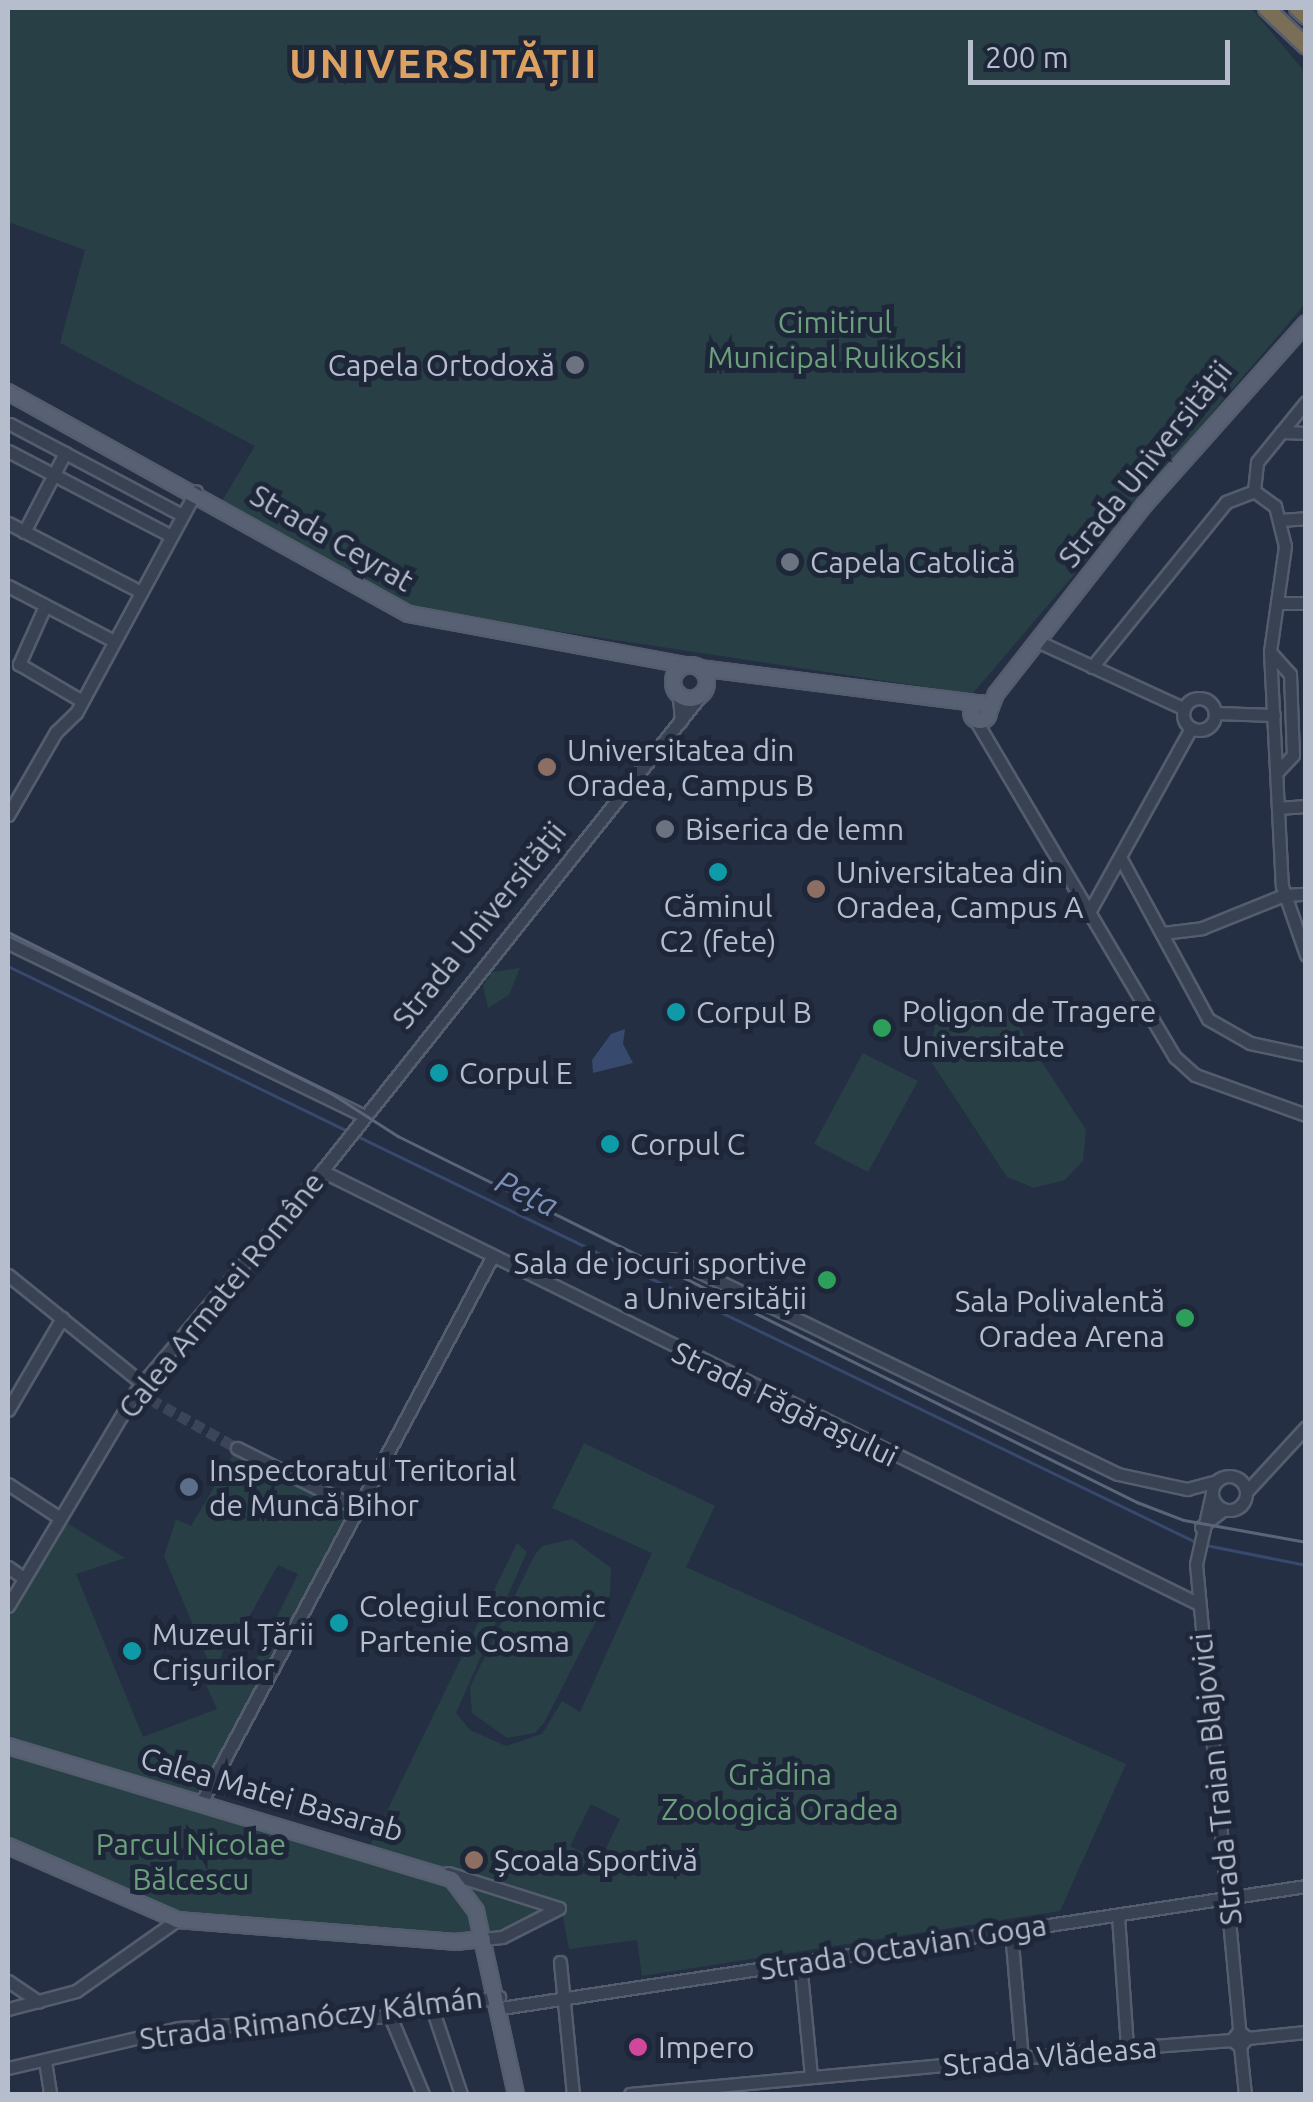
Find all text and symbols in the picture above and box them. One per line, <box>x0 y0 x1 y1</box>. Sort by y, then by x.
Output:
scale bar <box>973 20 1236 82</box>
district label: UNIVERSITĂȚII <box>289 40 599 88</box>
text: 200 m <box>985 40 1069 74</box>
park label: Cimitirul Municipal Rulikoski <box>707 304 963 374</box>
place label: Capela Ortodoxă <box>328 347 555 383</box>
street label: Strada Universității <box>1051 353 1239 575</box>
marker: Capela Ortodoxă <box>564 354 586 376</box>
street label: Strada Ceyrat <box>244 477 420 599</box>
place label: Capela Catolică <box>810 544 1016 580</box>
marker: Capela Catolică <box>779 551 801 573</box>
place label: Universitatea din Oradea, Campus B <box>567 732 814 802</box>
marker: Universitatea din Oradea, Campus B <box>536 756 558 778</box>
place label: Biserica de lemn <box>685 811 904 847</box>
street label: Strada Universității <box>385 814 573 1036</box>
marker: Biserica de lemn <box>654 818 676 840</box>
place label: Universitatea din Oradea, Campus A <box>836 854 1084 924</box>
marker: Căminul C2 (fete) <box>707 861 729 883</box>
marker: Universitatea din Oradea, Campus A <box>805 878 827 900</box>
place label: Căminul C2 (fete) <box>660 888 776 958</box>
place label: Poligon de Tragere Universitate <box>902 993 1156 1064</box>
place label: Corpul B <box>696 994 812 1030</box>
marker: Corpul B <box>665 1001 687 1023</box>
marker: Poligon de Tragere Universitate <box>871 1017 893 1039</box>
place label: Corpul E <box>459 1055 573 1091</box>
marker: Corpul E <box>428 1062 450 1084</box>
place label: Corpul C <box>630 1126 745 1162</box>
marker: Corpul C <box>599 1133 621 1155</box>
water label: Peța <box>490 1162 564 1224</box>
street label: Calea Armatei Române <box>111 1165 331 1425</box>
place label: Sala de jocuri sportive a Universității <box>514 1245 807 1316</box>
marker: Sala de jocuri sportive a Universității <box>816 1269 838 1291</box>
place label: Sala Polivalentă Oradea Arena <box>955 1283 1165 1354</box>
marker: Sala Polivalentă Oradea Arena <box>1174 1307 1196 1329</box>
street label: Strada Făgărașului <box>667 1334 903 1474</box>
place label: Inspectoratul Teritorial de Muncă Bihor <box>209 1452 516 1522</box>
marker: Inspectoratul Teritorial de Muncă Bihor <box>178 1476 200 1498</box>
place label: Colegiul Economic Partenie Cosma <box>359 1588 606 1658</box>
marker: Colegiul Economic Partenie Cosma <box>328 1612 350 1634</box>
place label: Muzeul Țării Crișurilor <box>152 1616 314 1686</box>
street label: Strada Traian Blajovici <box>1183 1631 1249 1927</box>
marker: Muzeul Țării Crișurilor <box>121 1640 143 1662</box>
street label: Calea Matei Basarab <box>136 1739 408 1849</box>
park label: Grădina Zoologică Oradea <box>661 1756 899 1826</box>
park label: Parcul Nicolae Bălcescu <box>96 1826 286 1896</box>
place label: Școala Sportivă <box>494 1842 698 1878</box>
marker: Școala Sportivă <box>463 1849 485 1871</box>
street label: Strada Octavian Goga <box>757 1907 1049 1987</box>
street label: Strada Rimanóczy Kálmán <box>137 1979 485 2057</box>
place label: Impero <box>658 2029 755 2065</box>
street label: Strada Vlădeasa <box>942 2029 1158 2083</box>
marker: Impero <box>627 2036 649 2058</box>

